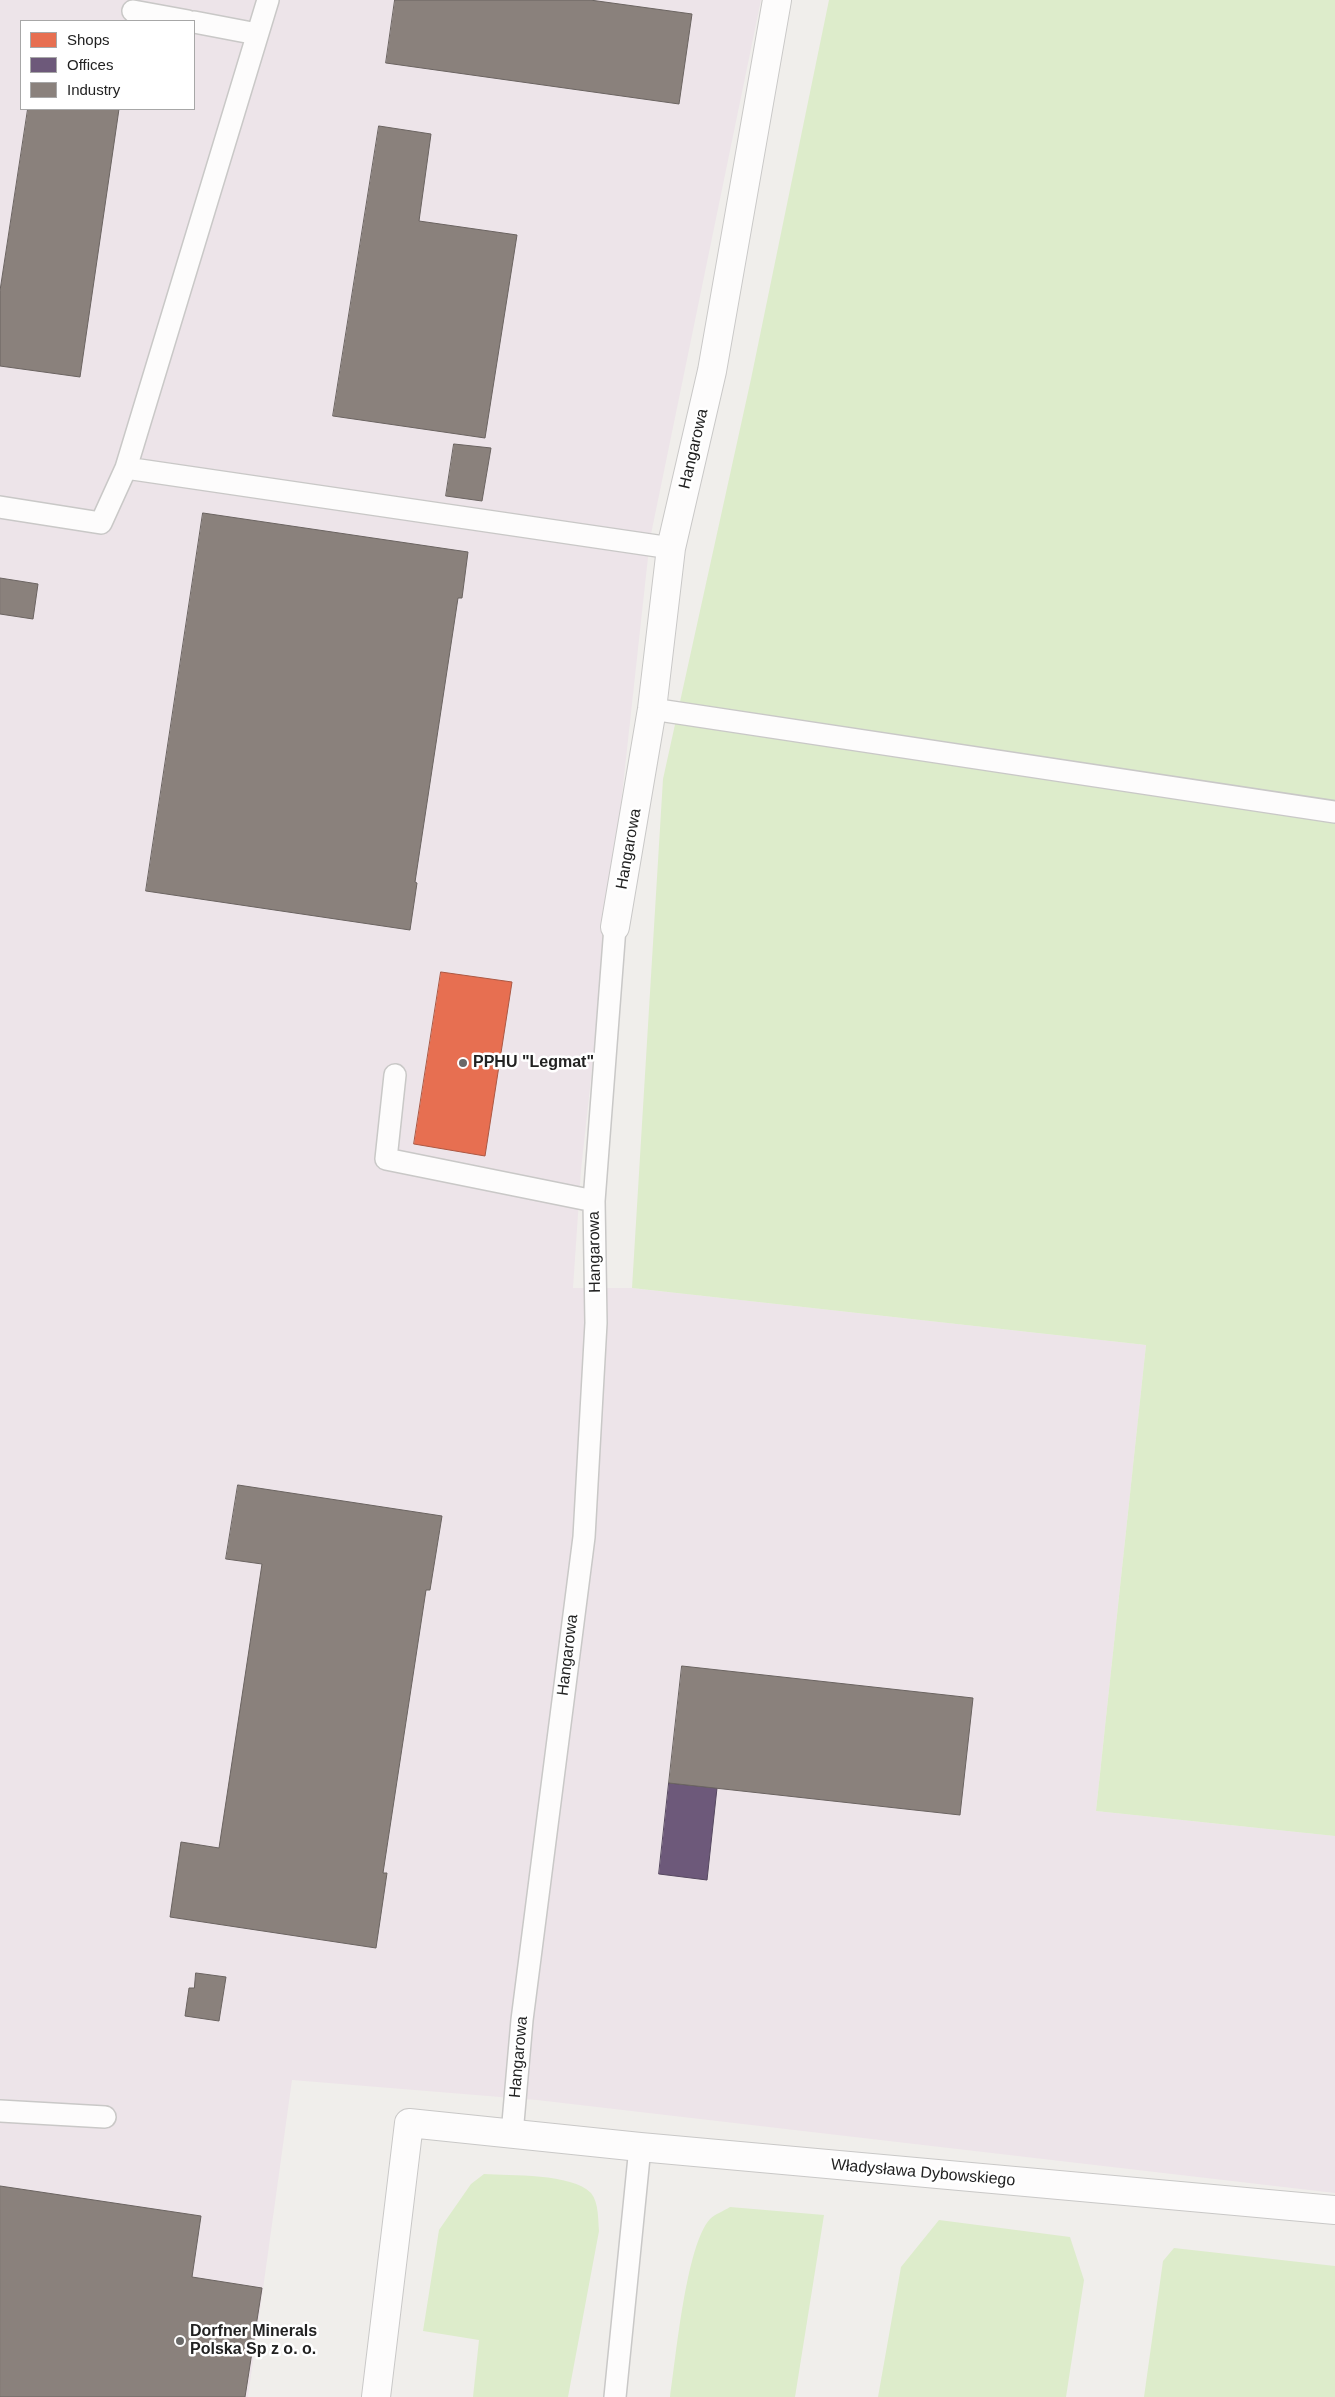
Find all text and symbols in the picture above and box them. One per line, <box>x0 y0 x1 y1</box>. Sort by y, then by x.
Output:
legend <box>20 20 195 110</box>
text: Shops <box>67 31 110 48</box>
text: Offices <box>67 56 113 73</box>
text: Industry <box>67 81 120 98</box>
street label: Hangarowa <box>675 407 713 491</box>
street label: Hangarowa <box>612 807 646 891</box>
place label: PPHU "Legmat" <box>473 1053 594 1073</box>
marker: PPHU "Legmat" <box>457 1057 469 1069</box>
street label: Hangarowa <box>585 1211 605 1293</box>
street label: Hangarowa <box>553 1613 583 1697</box>
street label: Hangarowa <box>506 2015 532 2099</box>
street label: Władysława Dybowskiego <box>830 2155 1016 2191</box>
place label: Dorfner Minerals Polska Sp z o. o. <box>190 2322 317 2360</box>
marker: Dorfner Minerals Polska Sp z o. o. <box>174 2335 186 2347</box>

